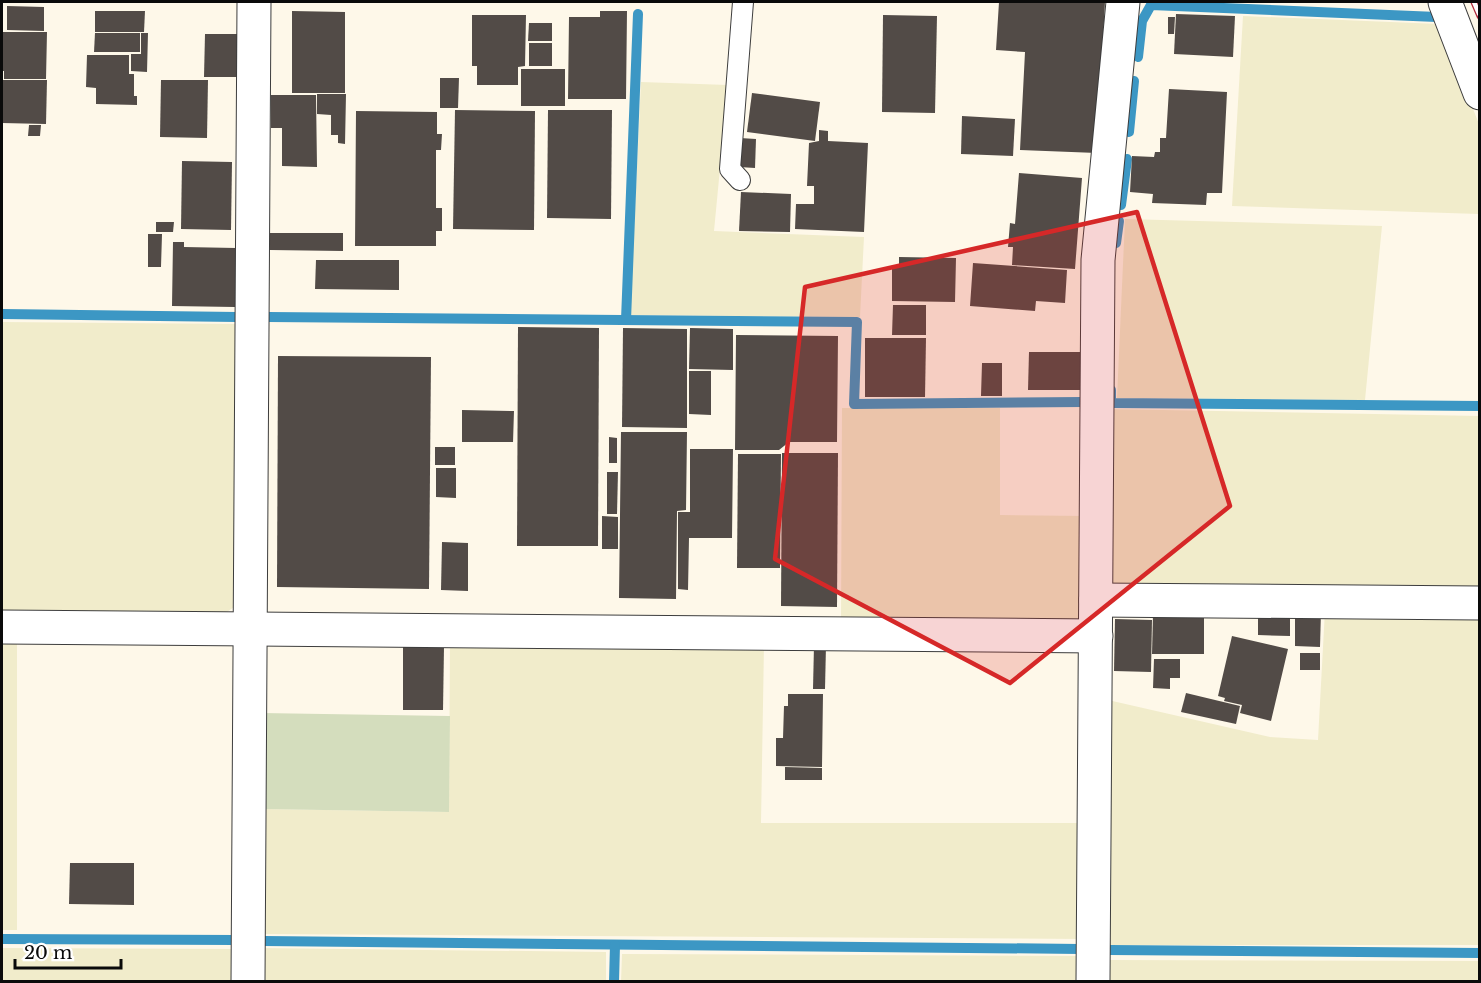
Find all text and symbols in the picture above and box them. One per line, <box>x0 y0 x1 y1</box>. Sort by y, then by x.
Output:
scale bar <box>15 932 122 970</box>
text: 20 m <box>24 942 72 964</box>

